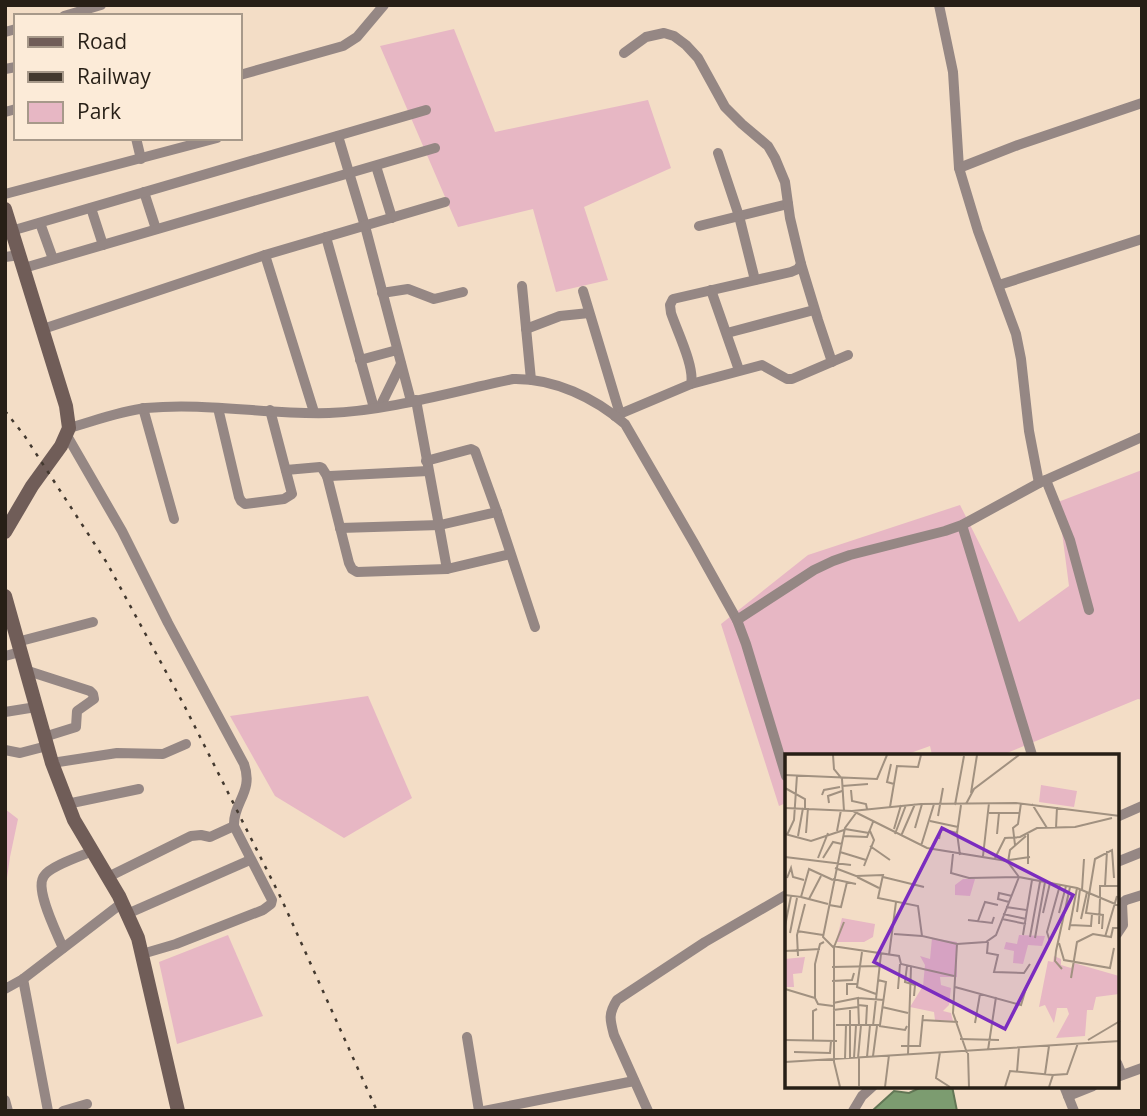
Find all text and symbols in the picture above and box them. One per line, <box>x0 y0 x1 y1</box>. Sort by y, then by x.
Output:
legend <box>14 14 242 140</box>
text: Road <box>77 27 127 55</box>
text: Railway <box>77 62 151 90</box>
text: Park <box>77 97 121 125</box>
inset map <box>785 754 1119 1088</box>

